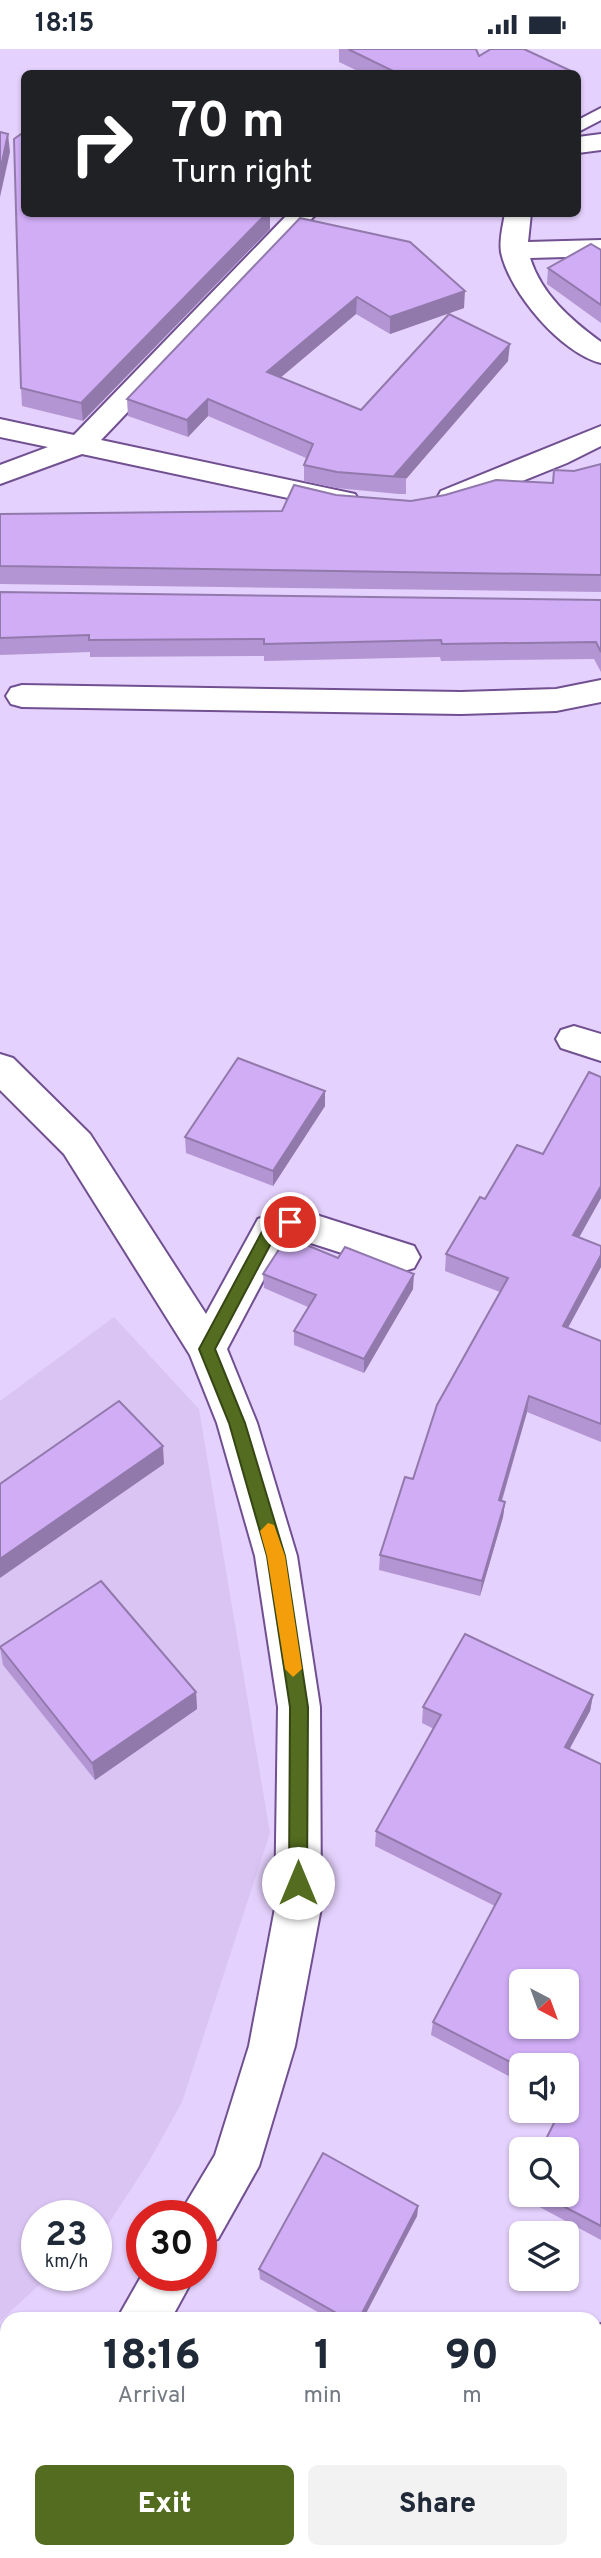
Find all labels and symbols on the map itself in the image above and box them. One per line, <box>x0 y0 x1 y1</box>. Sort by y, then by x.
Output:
pin <box>260 1192 320 1252</box>
position arrow <box>261 1846 335 1920</box>
north arrow <box>509 1969 579 2039</box>
speed limit sign: 30 <box>126 2200 217 2291</box>

